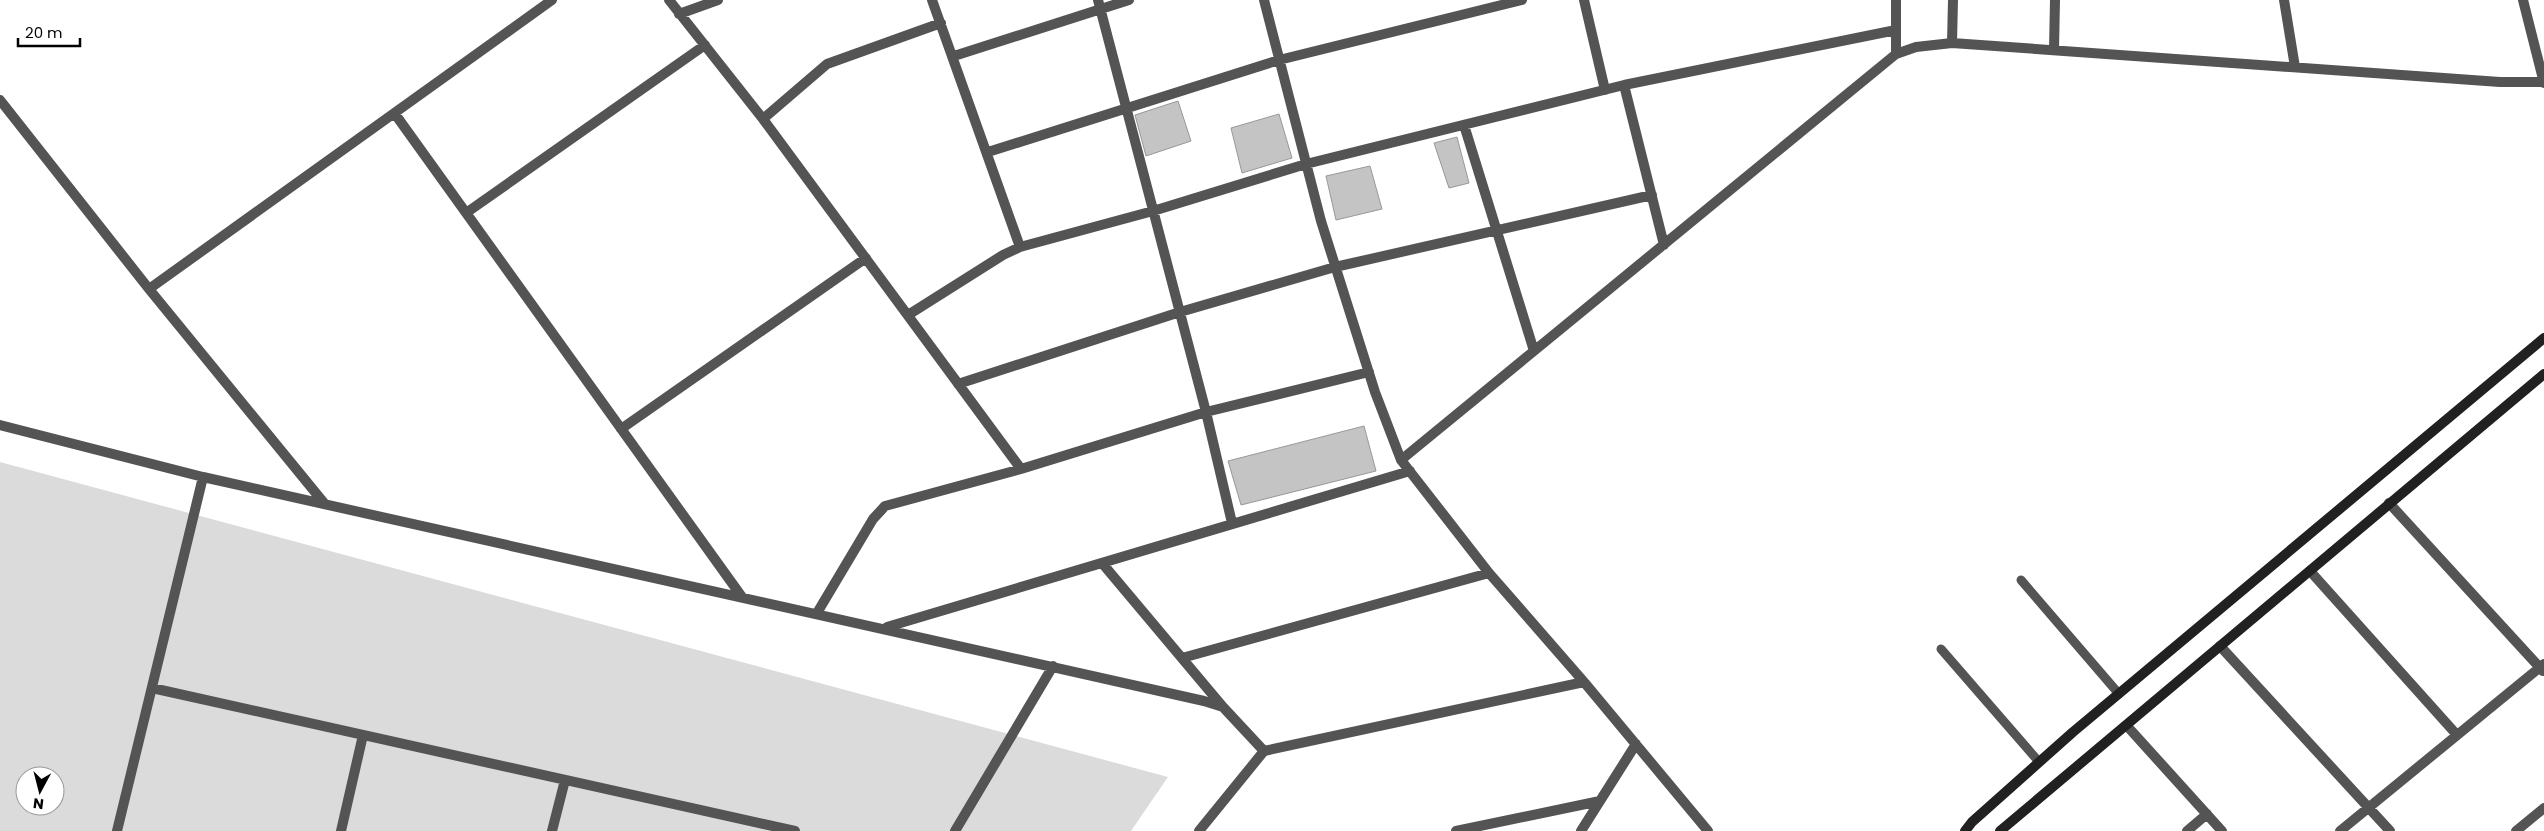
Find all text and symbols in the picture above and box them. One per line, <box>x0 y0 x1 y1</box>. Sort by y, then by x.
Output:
scale bar <box>18 15 80 47</box>
text: 20 m <box>25 22 63 43</box>
north arrow <box>15 766 65 816</box>
text: N <box>32 793 45 814</box>

